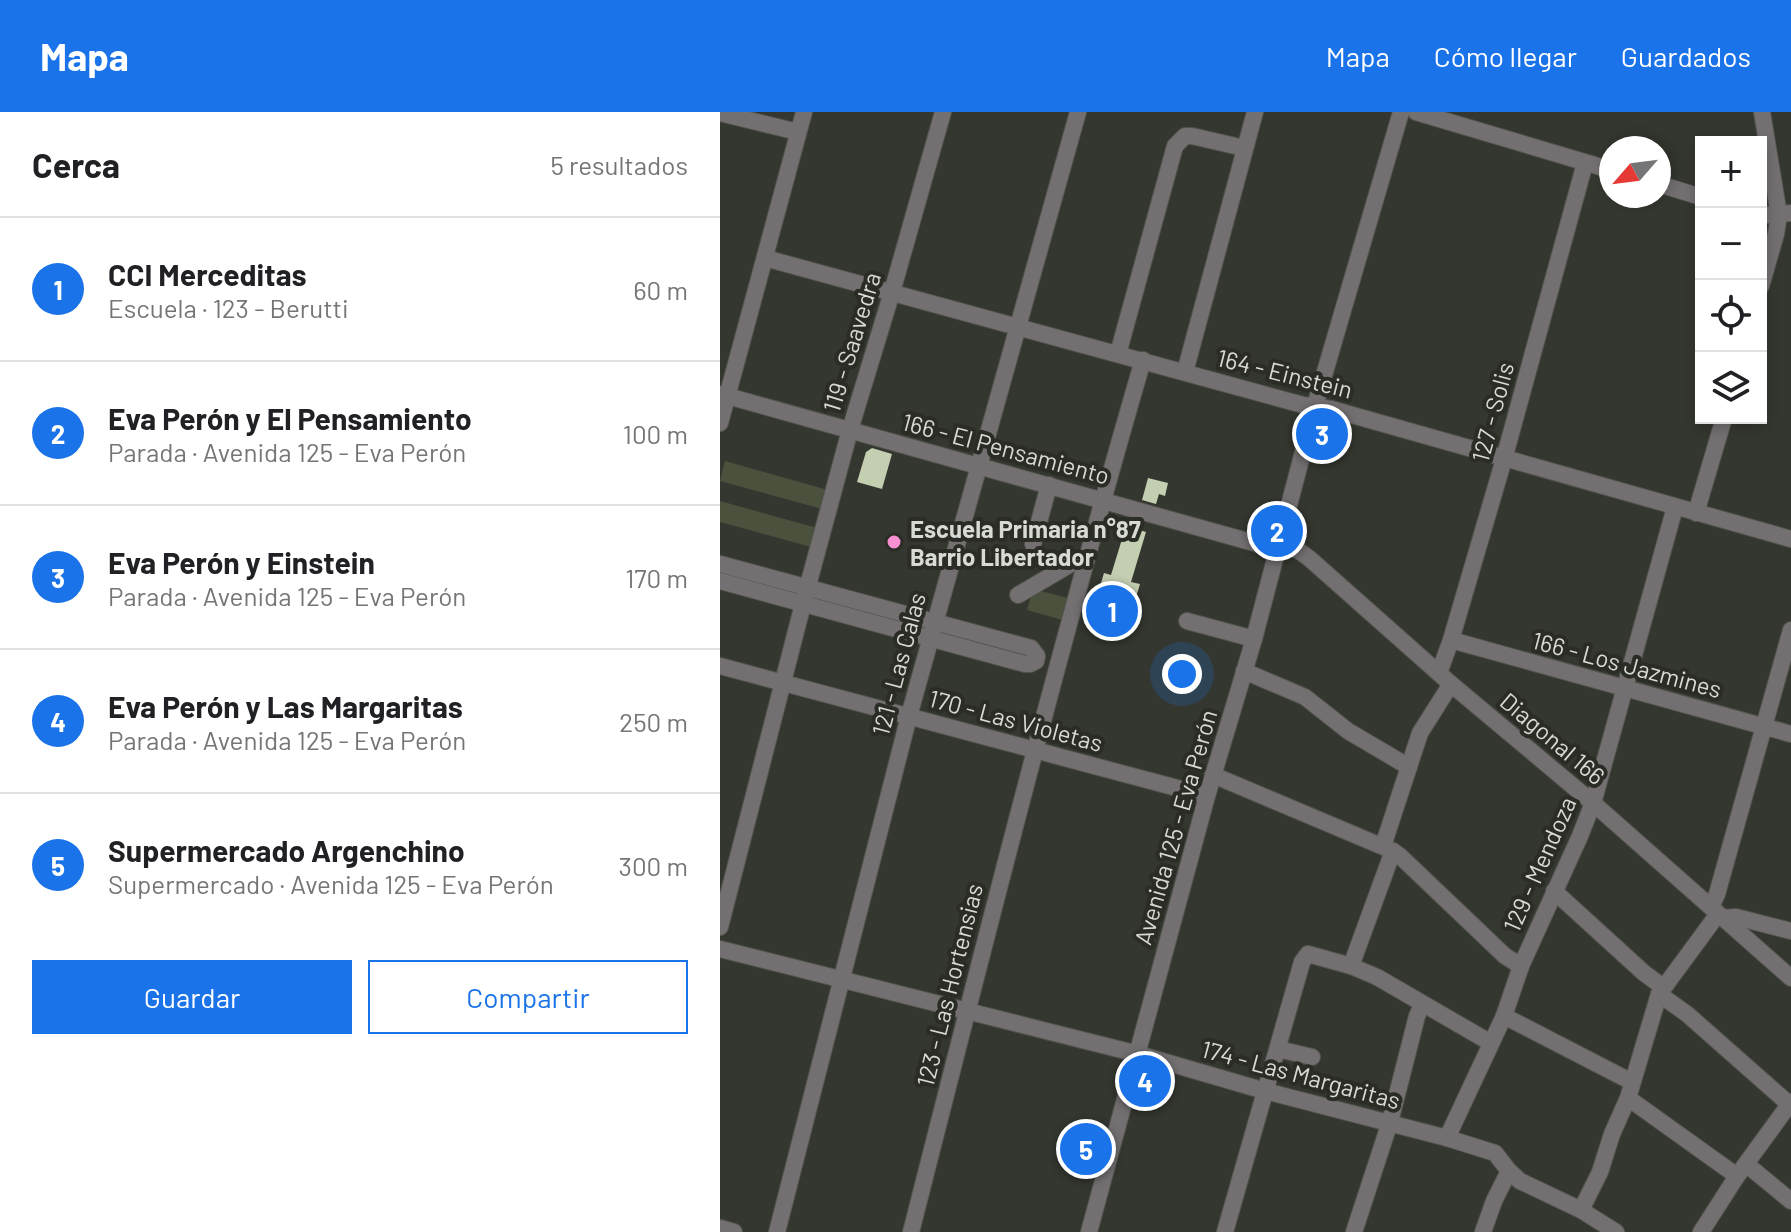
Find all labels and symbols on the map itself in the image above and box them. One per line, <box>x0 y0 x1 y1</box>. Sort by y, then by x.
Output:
north arrow <box>1599 136 1671 208</box>
street label: 119 - Saavedra <box>816 269 886 415</box>
street label: 164 - Einstein <box>1214 342 1356 404</box>
street label: 127 - Solis <box>1465 359 1519 465</box>
pin: 3 <box>1296 404 1348 464</box>
street label: 166 - El Pensamiento <box>899 406 1113 490</box>
pin: 2 <box>1251 501 1303 561</box>
place label: Escuela Primaria n°87 Barrio Libertador <box>910 514 1141 571</box>
marker: Escuela Primaria n°87 Barrio Libertador <box>885 533 903 551</box>
pin: 1 <box>1086 581 1138 641</box>
street label: 121 - Las Calas <box>865 589 931 739</box>
street label: 166 - Los Jazmines <box>1529 625 1725 703</box>
your location <box>1162 654 1202 694</box>
street label: 170 - Las Violetas <box>926 683 1106 757</box>
street label: Diagonal 166 <box>1495 686 1611 790</box>
street label: Avenida 125 - Eva Perón <box>1128 706 1222 948</box>
street label: 129 - Mendoza <box>1496 792 1582 936</box>
street label: 123 - Las Hortensias <box>910 880 988 1090</box>
street label: 174 - Las Margaritas <box>1198 1034 1404 1114</box>
pin: 4 <box>1119 1051 1171 1111</box>
pin: 5 <box>1060 1119 1112 1179</box>

